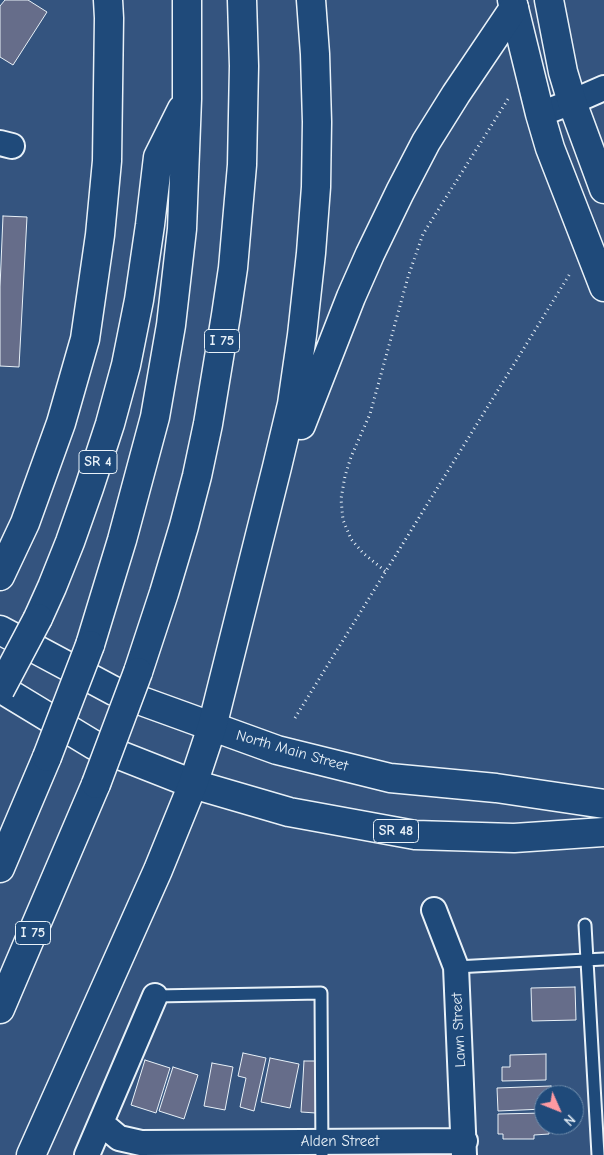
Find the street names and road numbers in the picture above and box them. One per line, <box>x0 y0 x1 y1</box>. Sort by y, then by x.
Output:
road number: I 75 <box>204 330 240 352</box>
road number: SR 4 <box>79 451 117 474</box>
street label: North Main Street <box>234 726 350 776</box>
road number: SR 48 <box>374 819 418 842</box>
road number: I 75 <box>15 921 50 944</box>
street label: Lawn Street <box>448 992 470 1068</box>
street label: Alden Street <box>301 1133 379 1151</box>

